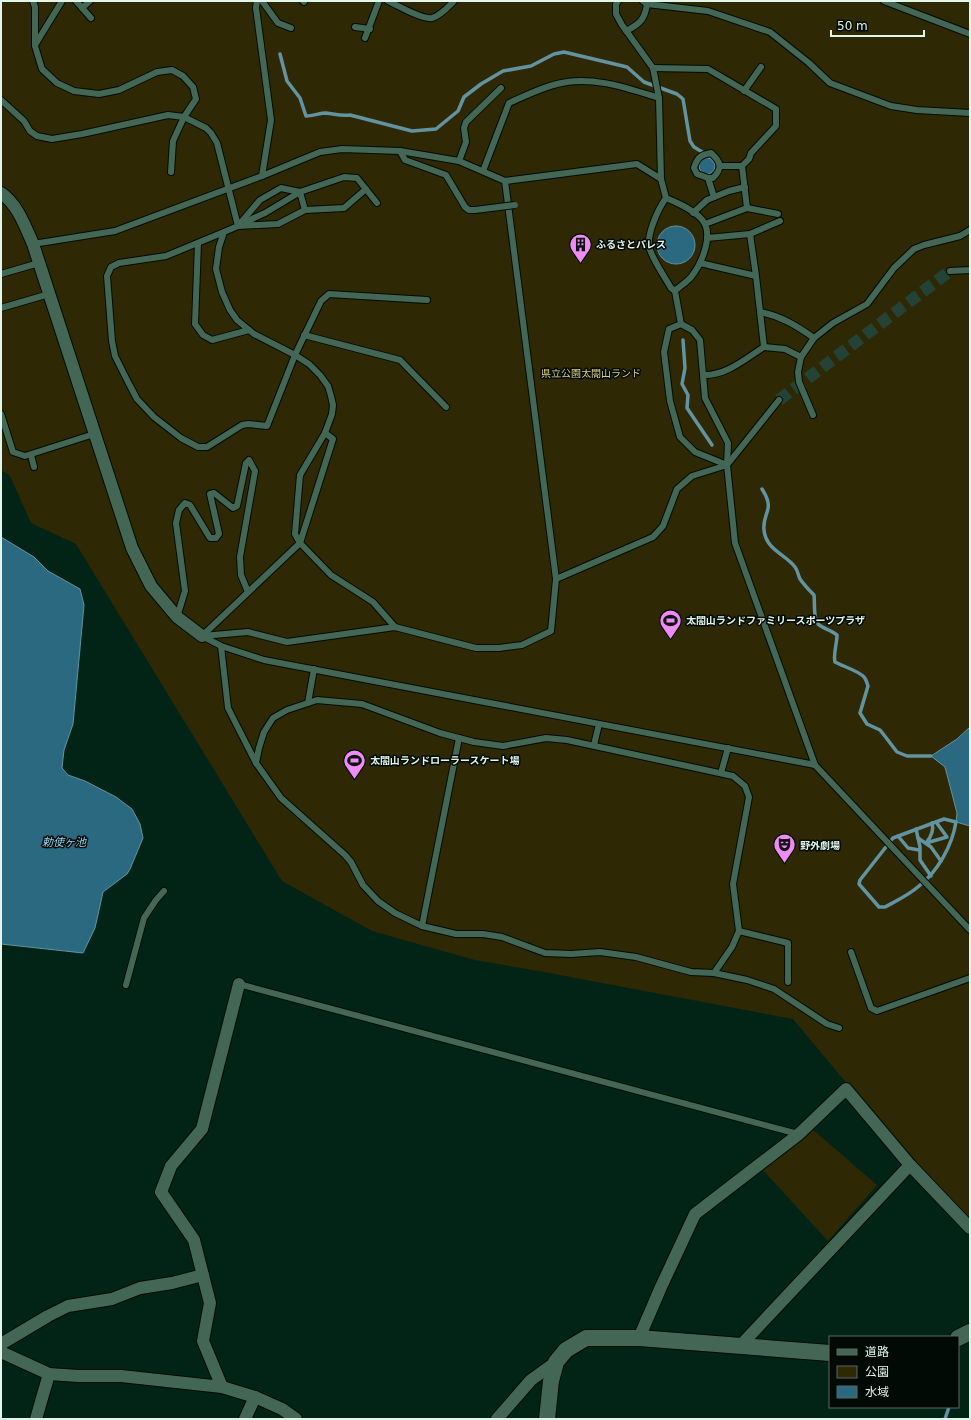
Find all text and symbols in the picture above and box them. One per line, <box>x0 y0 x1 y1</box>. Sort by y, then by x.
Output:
scale bar <box>831 12 924 38</box>
text: 50 m <box>837 19 868 33</box>
building icon: ふるさとパレス <box>568 231 594 264</box>
place label: ふるさとパレス <box>596 239 666 250</box>
park label: 県立公園太閤山ランド <box>541 368 641 379</box>
sports icon: 太閤山ランドファミリースポーツプラザ <box>657 607 683 640</box>
place label: 太閤山ランドファミリースポーツプラザ <box>686 615 865 626</box>
sports icon: 太閤山ランドローラースケート場 <box>342 747 368 780</box>
place label: 太閤山ランドローラースケート場 <box>370 755 520 766</box>
theatre icon: 野外劇場 <box>771 832 797 865</box>
water label: 勅使ヶ池 <box>42 836 87 849</box>
place label: 野外劇場 <box>800 840 840 851</box>
legend <box>829 1336 959 1408</box>
text: 道路 <box>865 1345 889 1359</box>
text: 公園 <box>865 1365 889 1379</box>
text: 水域 <box>865 1385 889 1399</box>

